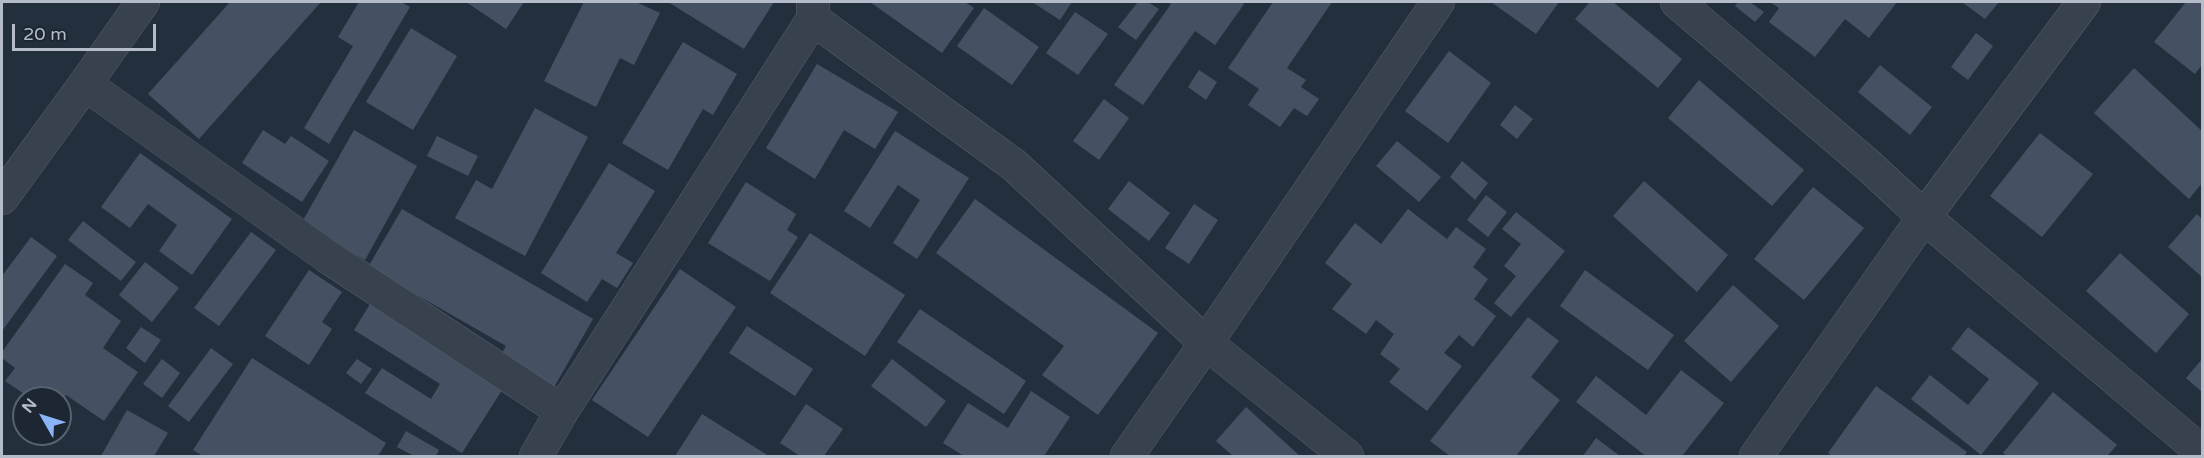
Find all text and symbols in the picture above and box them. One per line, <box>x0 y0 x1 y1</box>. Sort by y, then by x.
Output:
scale bar <box>15 12 159 50</box>
text: 20 m <box>23 23 67 45</box>
north arrow <box>12 386 72 446</box>
text: N <box>18 395 41 417</box>

